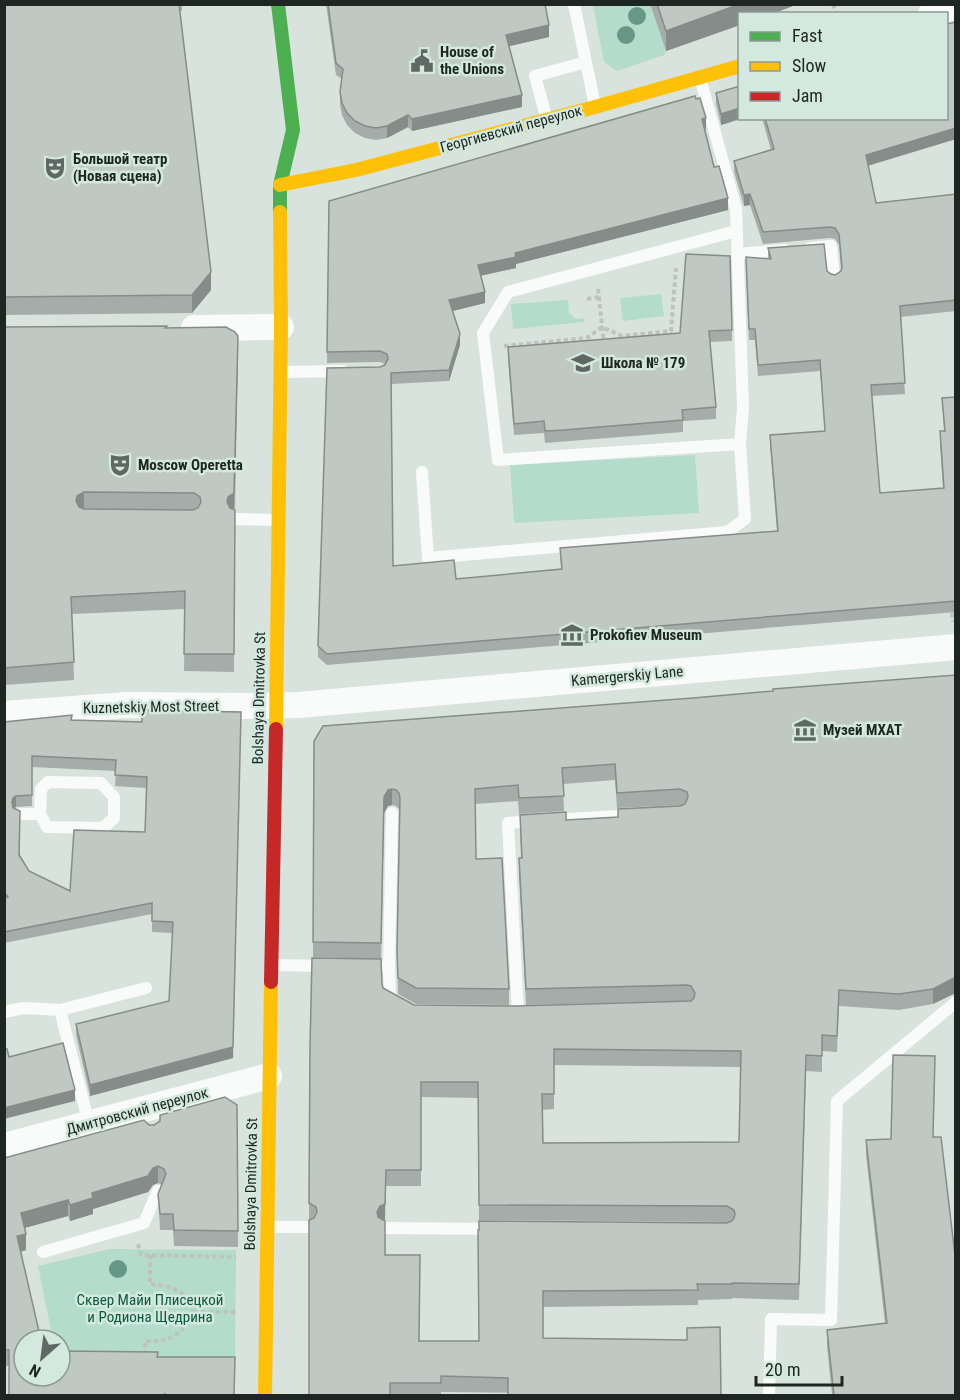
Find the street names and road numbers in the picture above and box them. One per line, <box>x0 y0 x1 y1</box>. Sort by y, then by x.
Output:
street label: Георгиевский переулок <box>438 101 584 157</box>
street label: Bolshaya Dmitrovka St <box>249 632 269 764</box>
street label: Kamergerskiy Lane <box>570 662 684 690</box>
street label: Kuznetskiy Most Street <box>83 697 219 717</box>
street label: Дмитровский переулок <box>64 1083 210 1139</box>
street label: Bolshaya Dmitrovka St <box>241 1118 261 1250</box>

